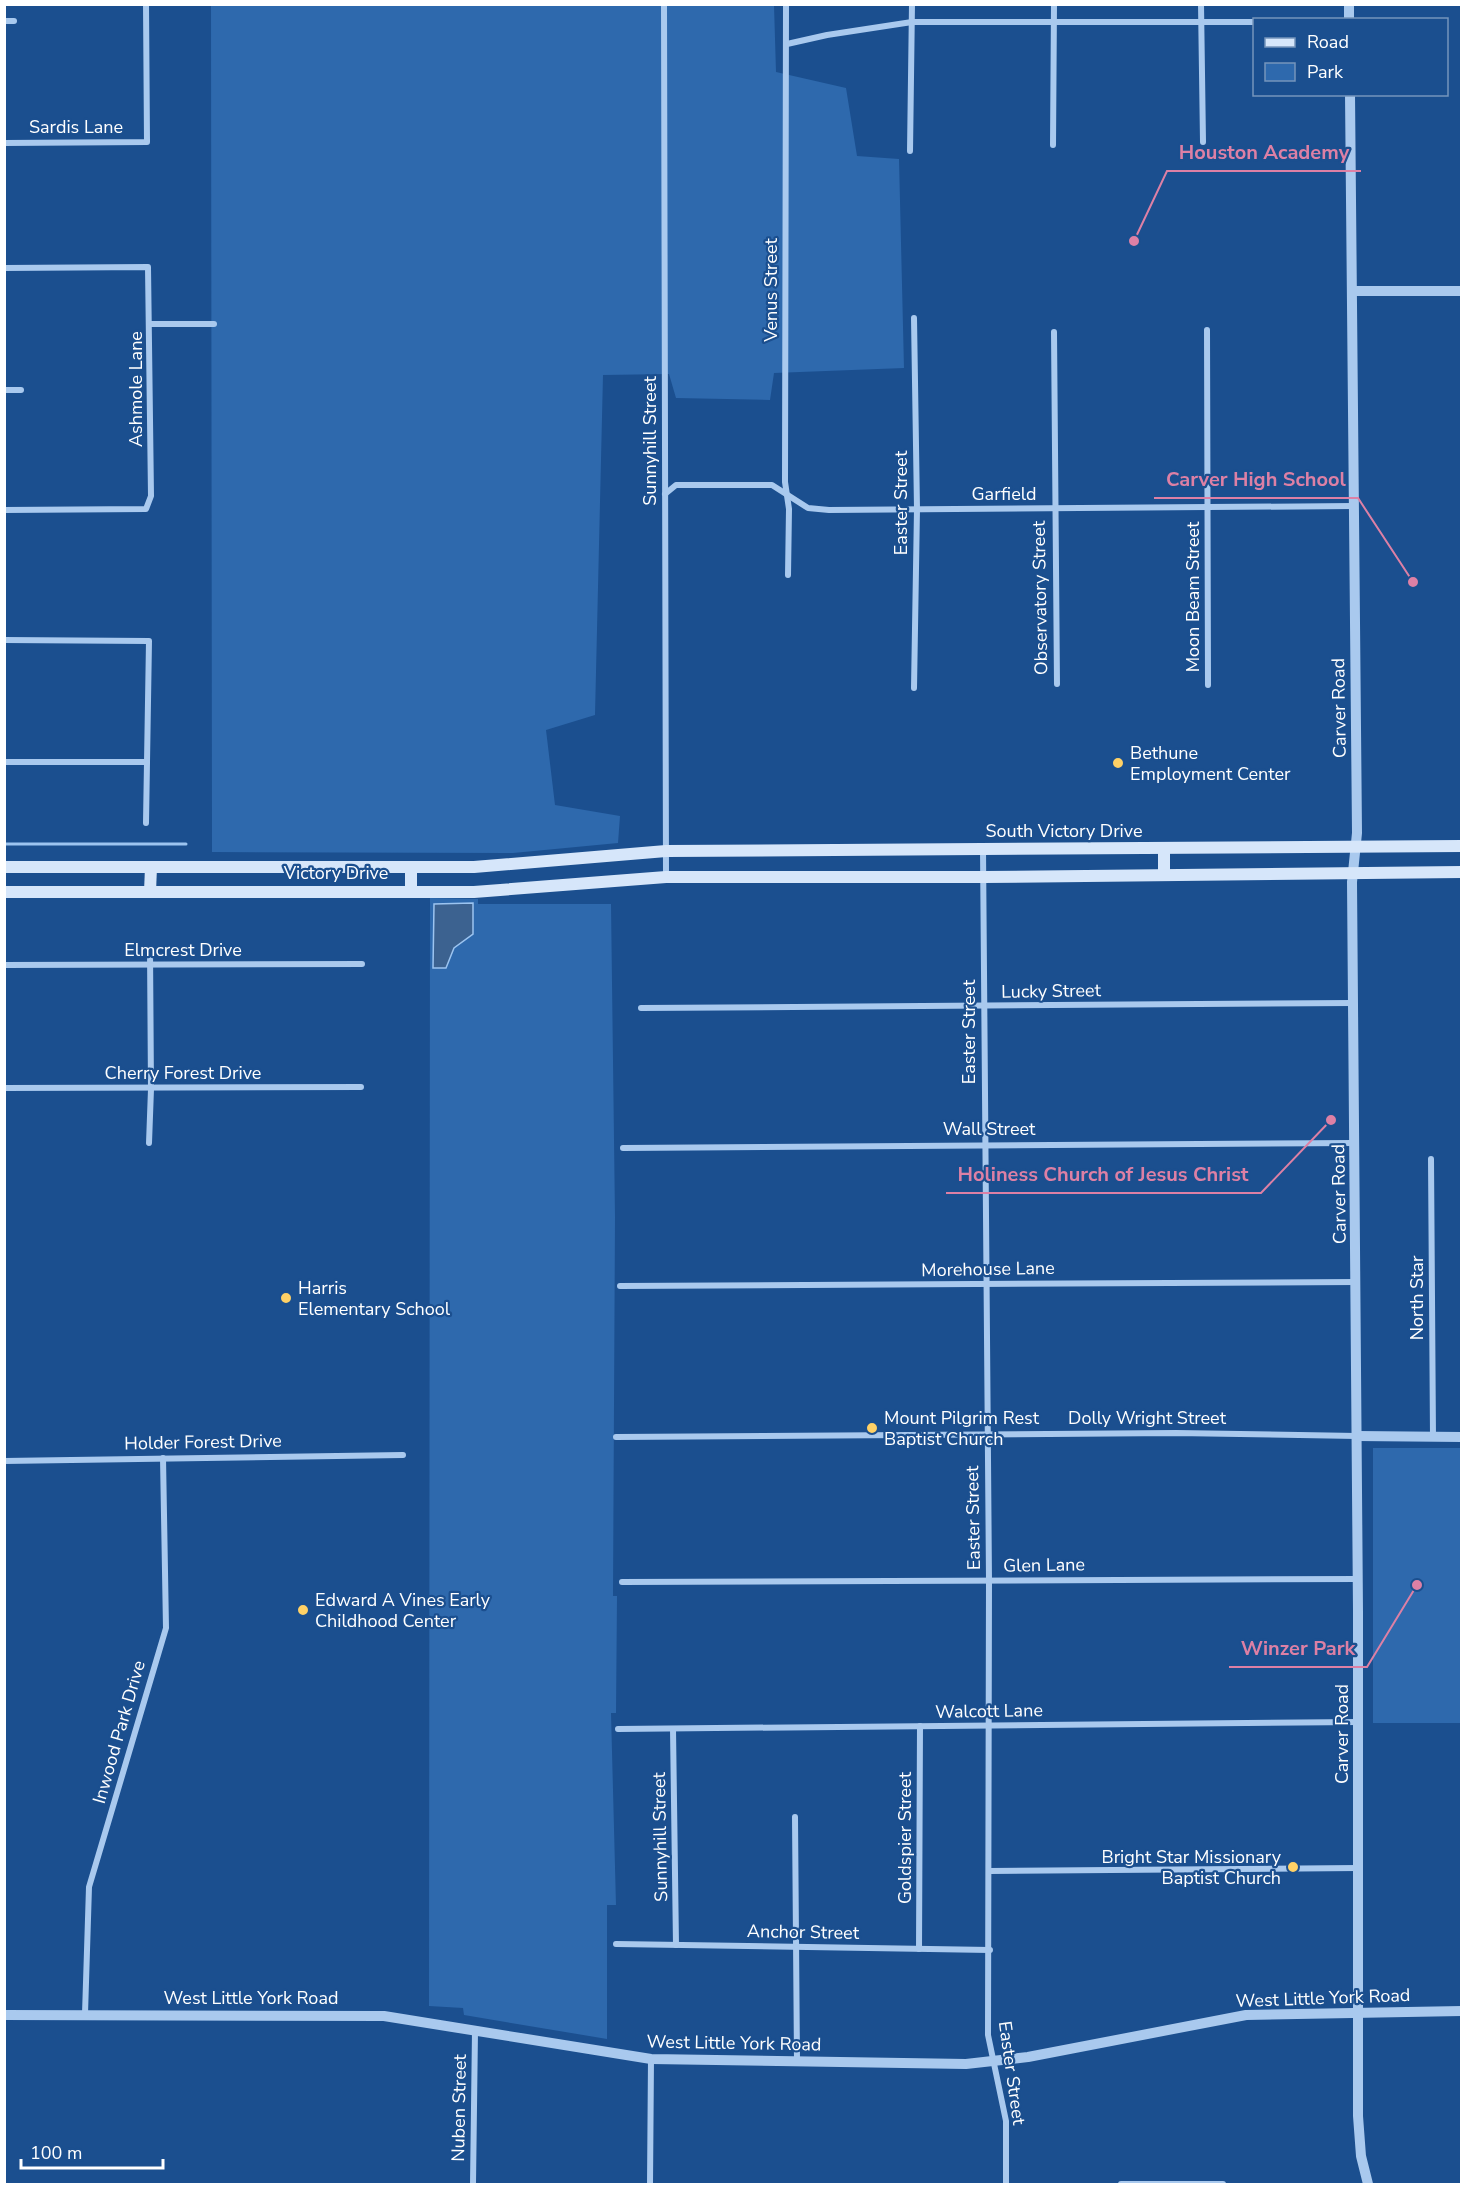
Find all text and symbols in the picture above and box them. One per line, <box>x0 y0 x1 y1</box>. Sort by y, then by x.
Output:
legend <box>1253 18 1448 96</box>
text: Road <box>1307 30 1349 54</box>
text: Park <box>1307 60 1344 84</box>
street label: Sardis Lane <box>29 115 123 139</box>
callout: Houston Academy <box>1167 133 1361 171</box>
text: Houston Academy <box>1179 139 1350 166</box>
street label: Venus Street <box>759 237 783 343</box>
street label: Ashmole Lane <box>124 331 148 447</box>
street label: Sunnyhill Street <box>638 376 662 506</box>
street label: Easter Street <box>889 450 913 555</box>
callout: Carver High School <box>1154 460 1358 498</box>
text: Carver High School <box>1166 466 1347 493</box>
street label: Garfield <box>972 482 1036 506</box>
street label: Observatory Street <box>1027 520 1053 675</box>
street label: Moon Beam Street <box>1181 521 1205 672</box>
street label: Carver Road <box>1326 658 1352 758</box>
place label: Bethune Employment Center <box>1130 741 1291 786</box>
marker: Bethune Employment Center <box>1111 756 1125 770</box>
street label: South Victory Drive <box>985 819 1143 843</box>
street label: Victory Drive <box>283 861 388 885</box>
street label: Elmcrest Drive <box>124 938 242 962</box>
street label: Lucky Street <box>1001 978 1102 1004</box>
street label: Easter Street <box>957 979 981 1084</box>
street label: Cherry Forest Drive <box>105 1061 261 1085</box>
street label: Wall Street <box>943 1117 1036 1141</box>
street label: Carver Road <box>1326 1144 1352 1244</box>
callout: Holiness Church of Jesus Christ <box>946 1155 1261 1193</box>
text: Holiness Church of Jesus Christ <box>957 1161 1249 1188</box>
street label: North Star <box>1405 1255 1429 1340</box>
street label: Morehouse Lane <box>921 1256 1055 1282</box>
place label: Harris Elementary School <box>298 1276 451 1321</box>
marker: Harris Elementary School <box>279 1291 293 1305</box>
place label: Mount Pilgrim Rest Baptist Church <box>884 1406 1040 1451</box>
street label: Dolly Wright Street <box>1068 1406 1227 1430</box>
marker: Mount Pilgrim Rest Baptist Church <box>865 1421 879 1435</box>
street label: Holder Forest Drive <box>124 1429 282 1455</box>
street label: Easter Street <box>960 1465 986 1570</box>
street label: Glen Lane <box>1003 1552 1085 1578</box>
place label: Edward A Vines Early Childhood Center <box>315 1588 491 1633</box>
marker: Edward A Vines Early Childhood Center <box>296 1603 310 1617</box>
callout: Winzer Park <box>1229 1629 1367 1667</box>
text: Winzer Park <box>1241 1635 1357 1662</box>
street label: Inwood Park Drive <box>87 1657 151 1807</box>
street label: Carver Road <box>1330 1684 1354 1784</box>
street label: Walcott Lane <box>935 1698 1043 1724</box>
street label: Sunnyhill Street <box>647 1771 673 1902</box>
street label: Goldspier Street <box>893 1771 917 1904</box>
place label: Bright Star Missionary Baptist Church <box>1102 1845 1282 1890</box>
marker: Bright Star Missionary Baptist Church <box>1286 1860 1300 1874</box>
street label: Anchor Street <box>747 1919 860 1945</box>
street label: West Little York Road <box>1235 1983 1411 2013</box>
street label: West Little York Road <box>164 1986 338 2010</box>
street label: Easter Street <box>993 2020 1031 2127</box>
street label: West Little York Road <box>646 2029 822 2057</box>
street label: Nuben Street <box>446 2053 472 2162</box>
scale bar <box>21 2132 164 2170</box>
text: 100 m <box>30 2141 82 2165</box>

